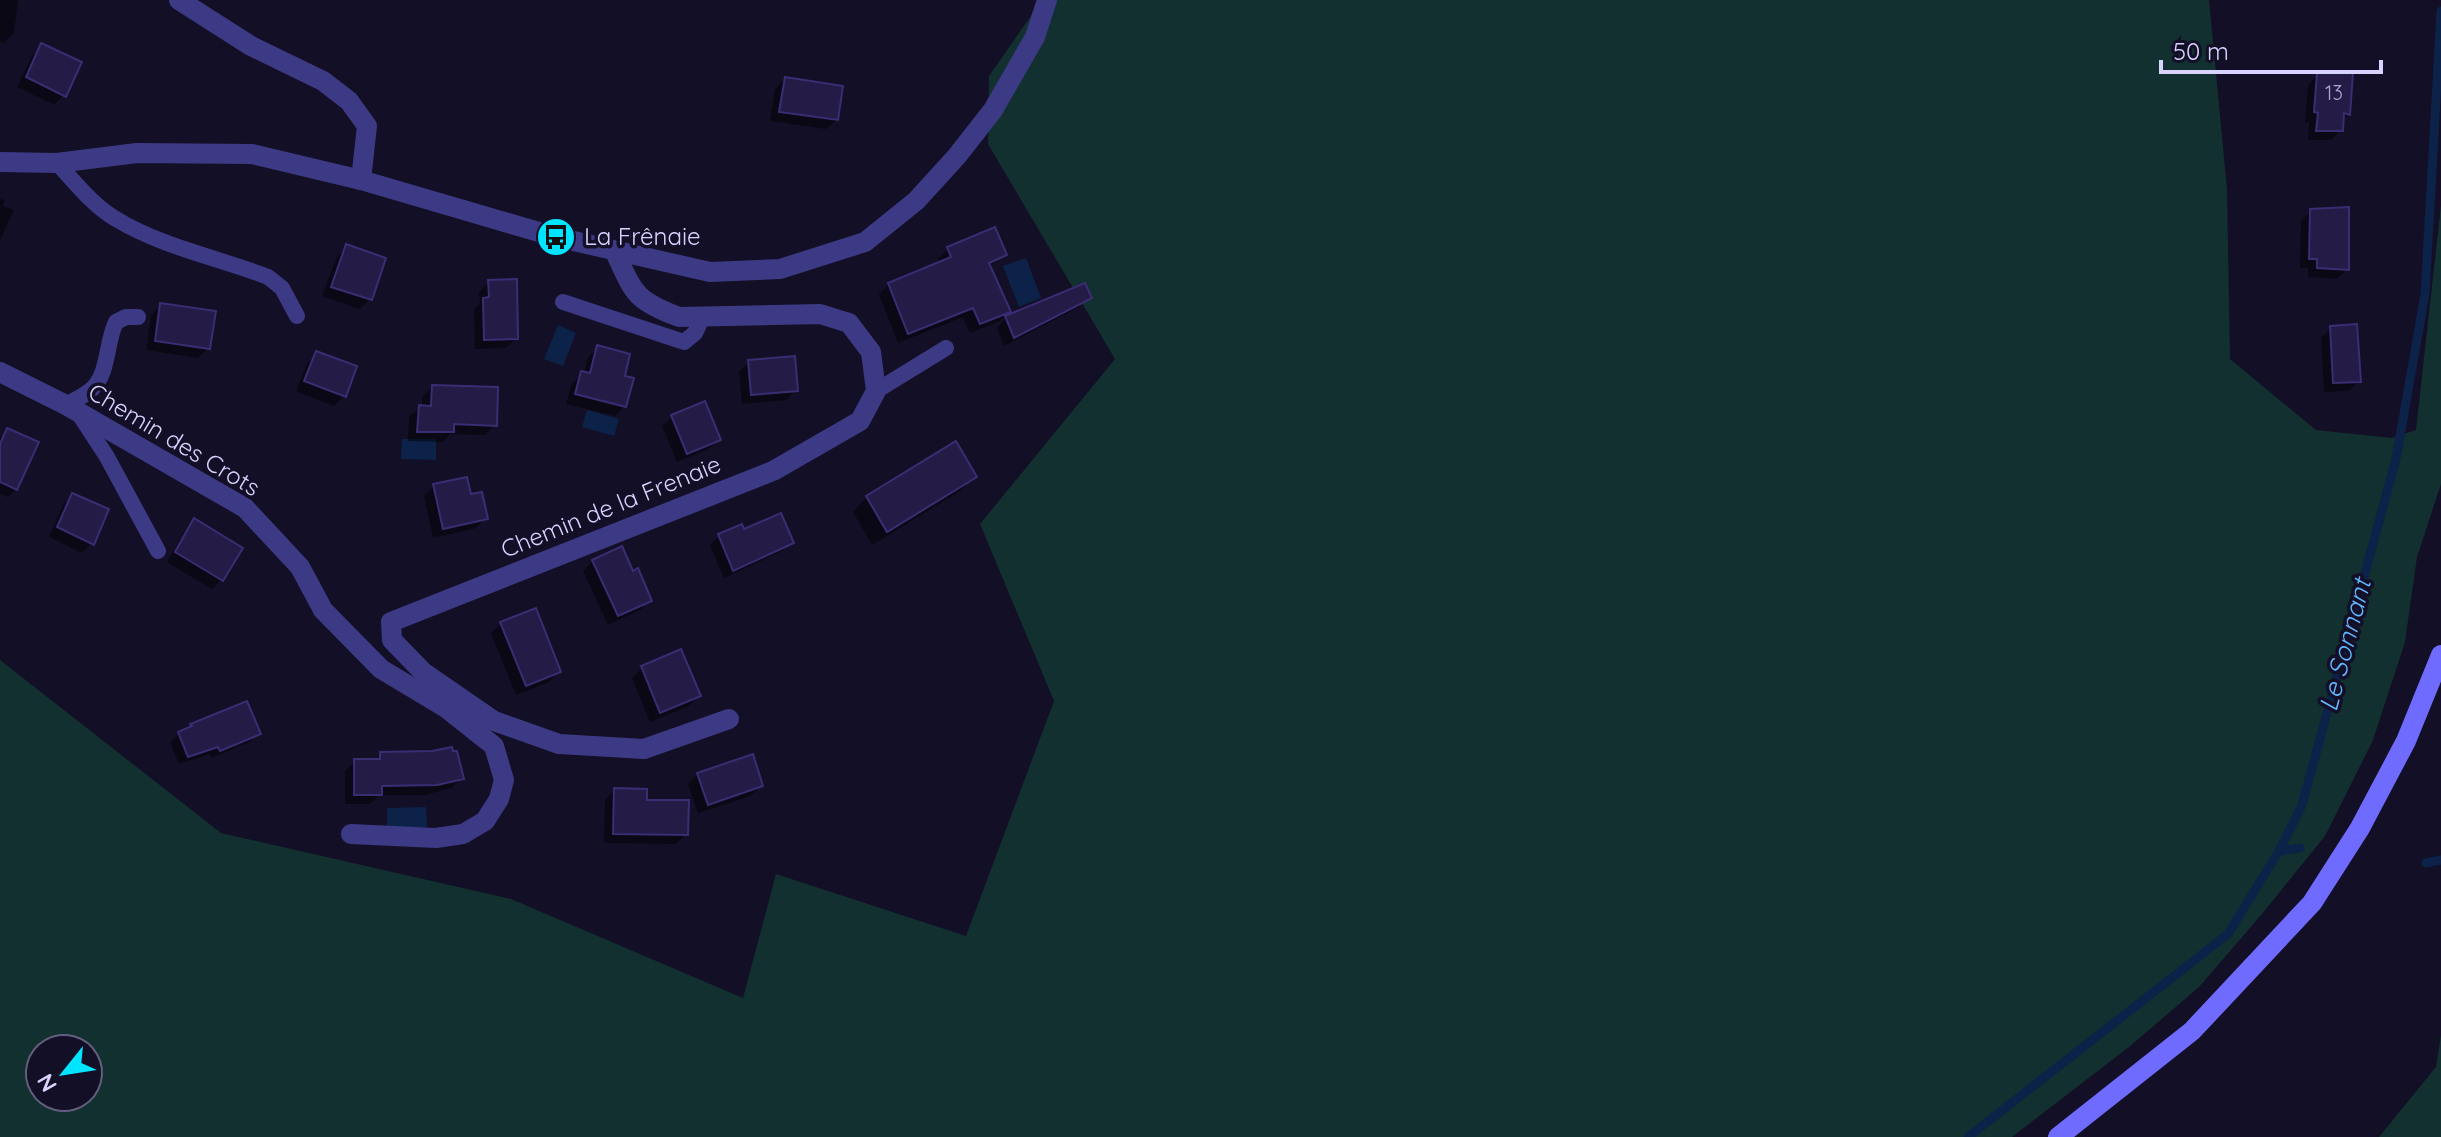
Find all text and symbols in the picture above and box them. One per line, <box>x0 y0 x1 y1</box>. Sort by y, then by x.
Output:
scale bar <box>2161 24 2381 74</box>
text: 50 m <box>2173 36 2229 66</box>
house number: 13 <box>2325 80 2343 105</box>
bus stop icon: La Frênaie <box>535 216 577 258</box>
place label: La Frênaie <box>584 221 701 251</box>
street label: Chemin des Crots <box>83 376 266 502</box>
street label: Chemin de la Frenaie <box>496 448 725 564</box>
water label: Le Sonnant <box>2311 572 2379 715</box>
north arrow <box>24 1033 104 1113</box>
text: N <box>31 1069 63 1097</box>

